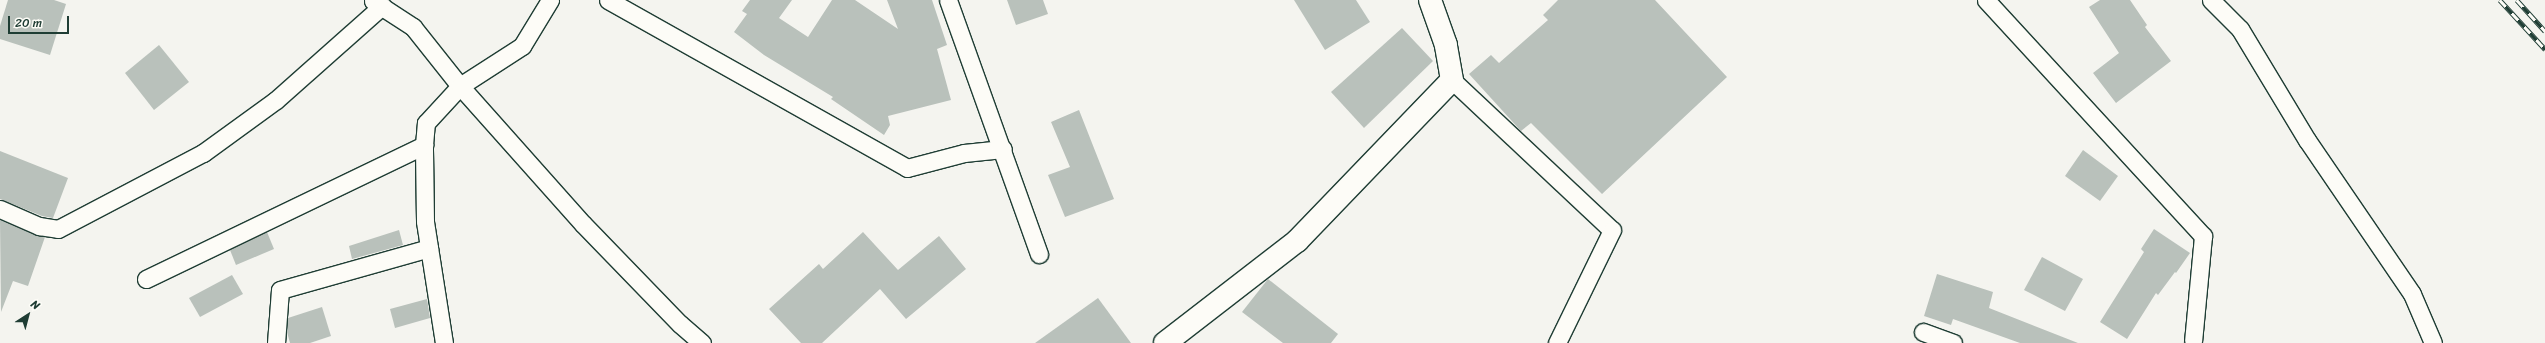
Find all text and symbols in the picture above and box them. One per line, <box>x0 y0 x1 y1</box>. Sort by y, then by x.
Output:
scale bar <box>10 8 71 34</box>
text: 20 m <box>15 12 42 34</box>
north arrow <box>8 295 48 335</box>
text: N <box>27 295 44 315</box>

